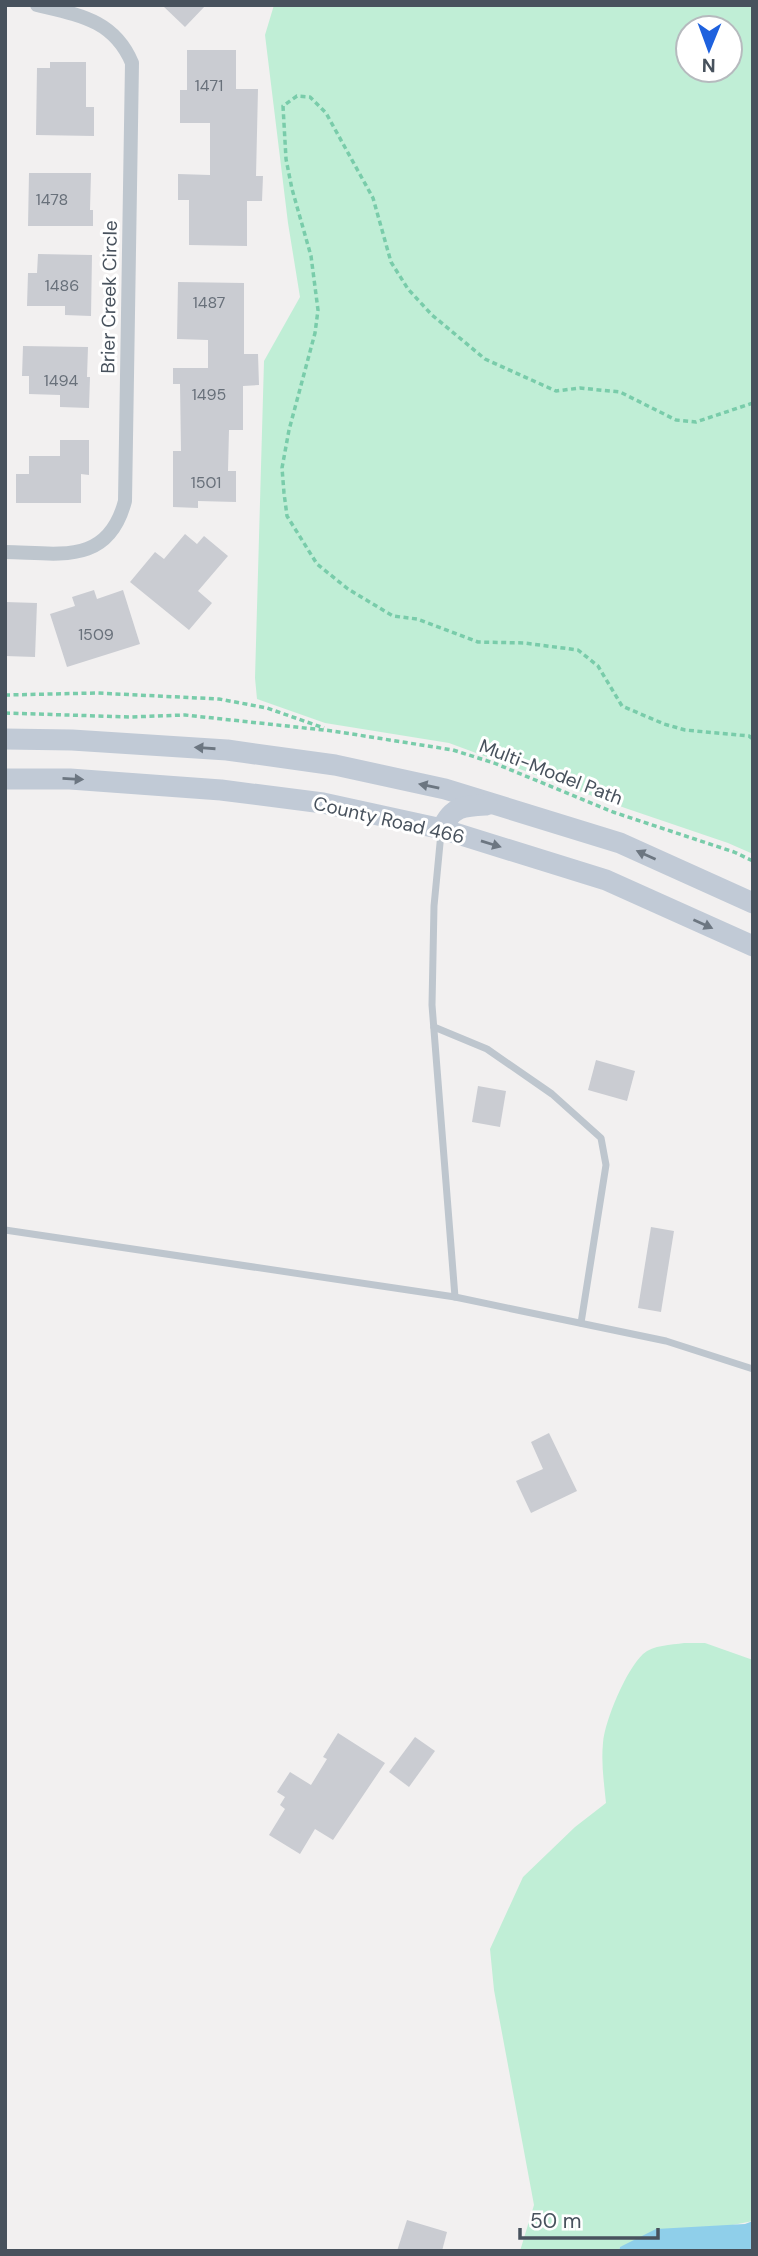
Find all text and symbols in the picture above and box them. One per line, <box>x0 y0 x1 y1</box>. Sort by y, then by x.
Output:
north arrow <box>674 14 744 84</box>
text: N <box>702 53 716 78</box>
house number: 1471 <box>195 75 223 96</box>
house number: 1478 <box>36 189 68 210</box>
street label: Brier Creek Circle <box>95 220 123 374</box>
house number: 1486 <box>45 275 79 296</box>
house number: 1487 <box>193 292 225 313</box>
house number: 1494 <box>44 370 79 391</box>
house number: 1495 <box>192 384 226 405</box>
house number: 1501 <box>191 472 221 493</box>
house number: 1509 <box>78 624 114 645</box>
street label: Multi-Model Path <box>476 733 626 811</box>
one-way arrow <box>194 743 216 754</box>
one-way arrow <box>63 774 85 785</box>
one-way arrow <box>418 780 440 791</box>
street label: County Road 466 <box>311 790 467 850</box>
one-way arrow <box>480 839 501 850</box>
one-way arrow <box>636 849 656 861</box>
one-way arrow <box>693 918 713 930</box>
scale bar <box>520 2196 658 2240</box>
text: 50 m <box>530 2207 581 2235</box>

